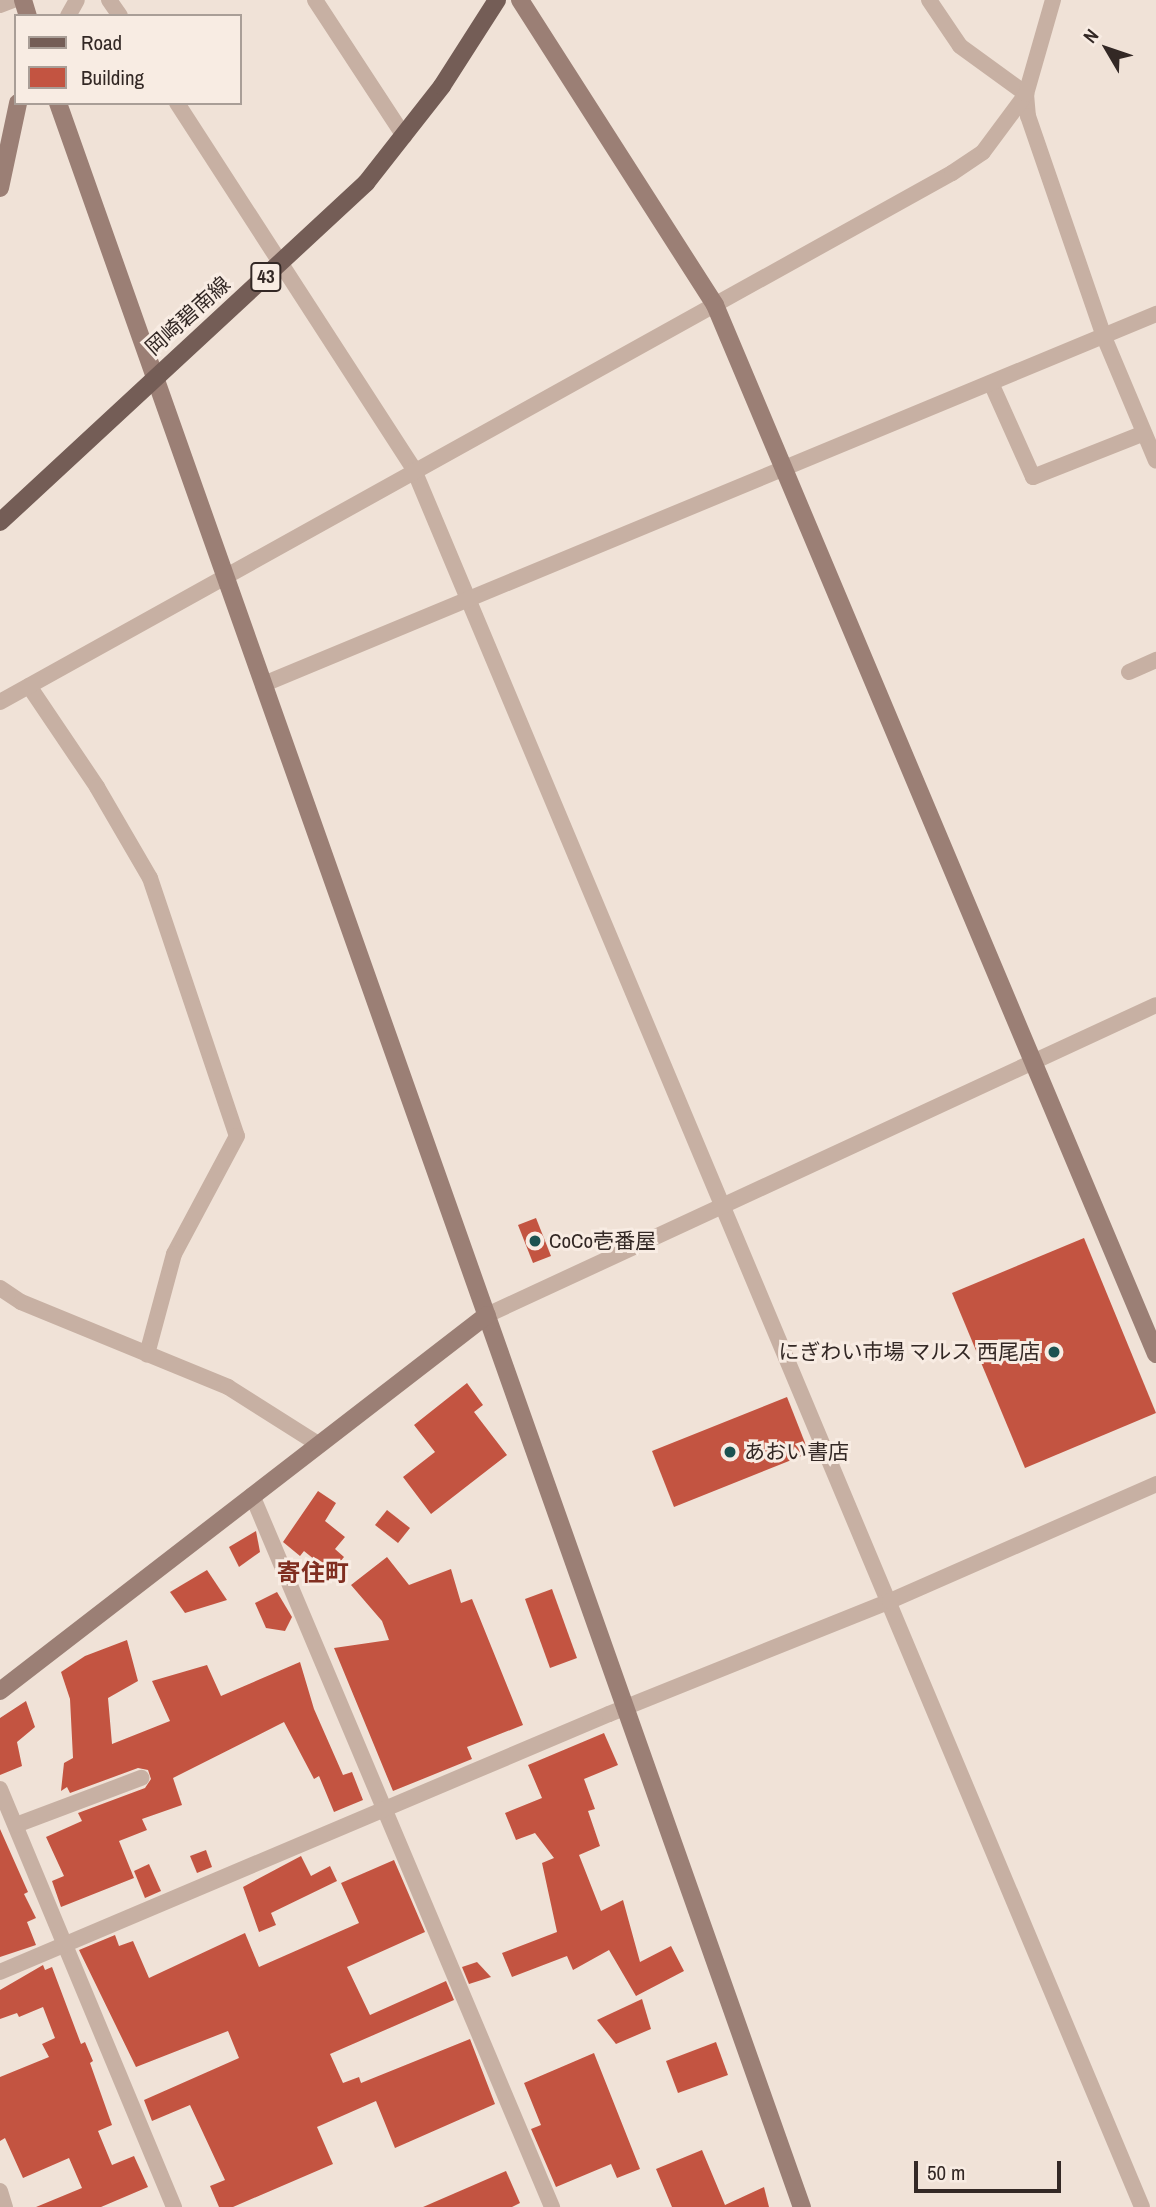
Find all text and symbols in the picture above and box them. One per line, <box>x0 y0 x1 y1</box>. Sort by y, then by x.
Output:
legend <box>14 14 242 105</box>
north arrow <box>1072 14 1142 84</box>
text: N <box>1077 23 1104 48</box>
text: Road <box>81 28 122 57</box>
text: Building <box>81 63 144 92</box>
road number: 43 <box>250 262 282 292</box>
street label: 岡崎碧南線 <box>141 272 235 360</box>
place label: CoCo壱番屋 <box>549 1228 656 1254</box>
marker: CoCo壱番屋 <box>527 1233 543 1249</box>
place label: にぎわい市場 マルス 西尾店 <box>778 1339 1040 1365</box>
marker: にぎわい市場 マルス 西尾店 <box>1046 1344 1062 1360</box>
place label: あおい書店 <box>744 1439 849 1465</box>
marker: あおい書店 <box>722 1444 738 1460</box>
district label: 寄住町 <box>277 1559 349 1587</box>
scale bar <box>918 2148 1065 2192</box>
text: 50 m <box>927 2158 965 2187</box>

